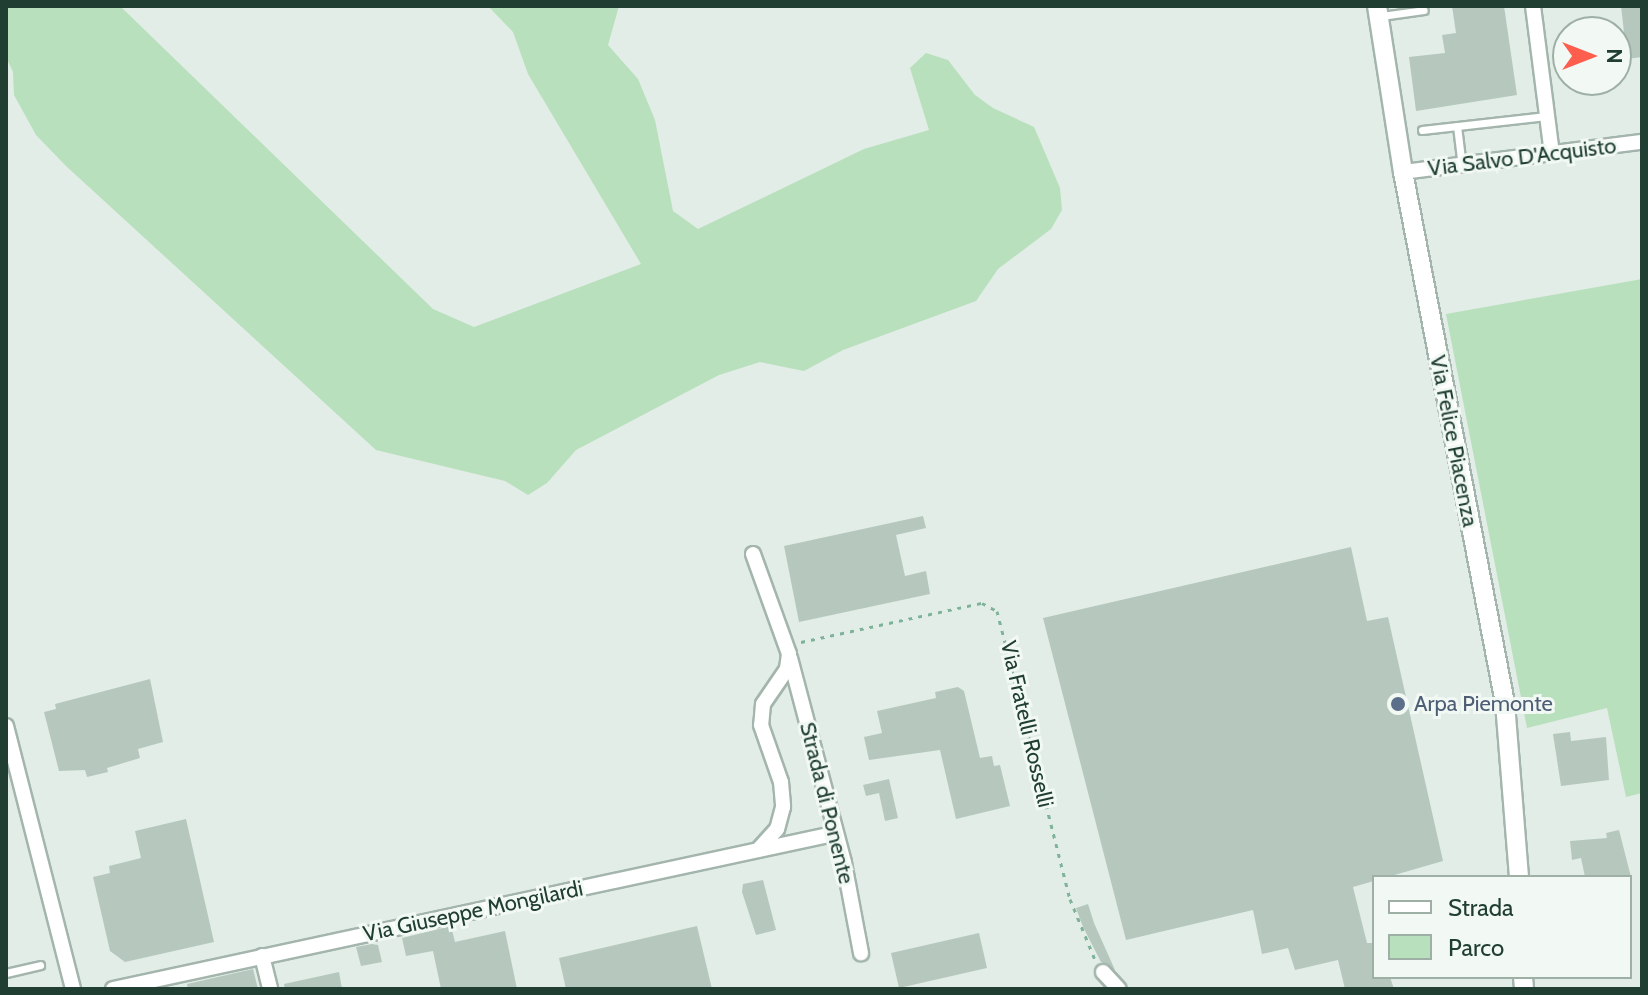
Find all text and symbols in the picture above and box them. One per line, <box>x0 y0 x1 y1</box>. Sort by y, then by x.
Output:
north arrow <box>1552 16 1632 96</box>
text: N <box>1601 48 1628 64</box>
street label: Via Salvo D'Acquisto <box>1426 132 1618 182</box>
street label: Via Felice Piacenza <box>1424 353 1484 529</box>
street label: Via Fratelli Rosselli <box>995 638 1059 810</box>
place label: Arpa Piemonte <box>1414 691 1553 717</box>
marker: Arpa Piemonte <box>1389 695 1407 713</box>
street label: Strada di Ponente <box>794 720 860 886</box>
street label: Via Giuseppe Mongilardi <box>361 875 585 947</box>
legend <box>1372 875 1632 979</box>
text: Strada <box>1448 893 1514 922</box>
text: Parco <box>1448 933 1504 962</box>

